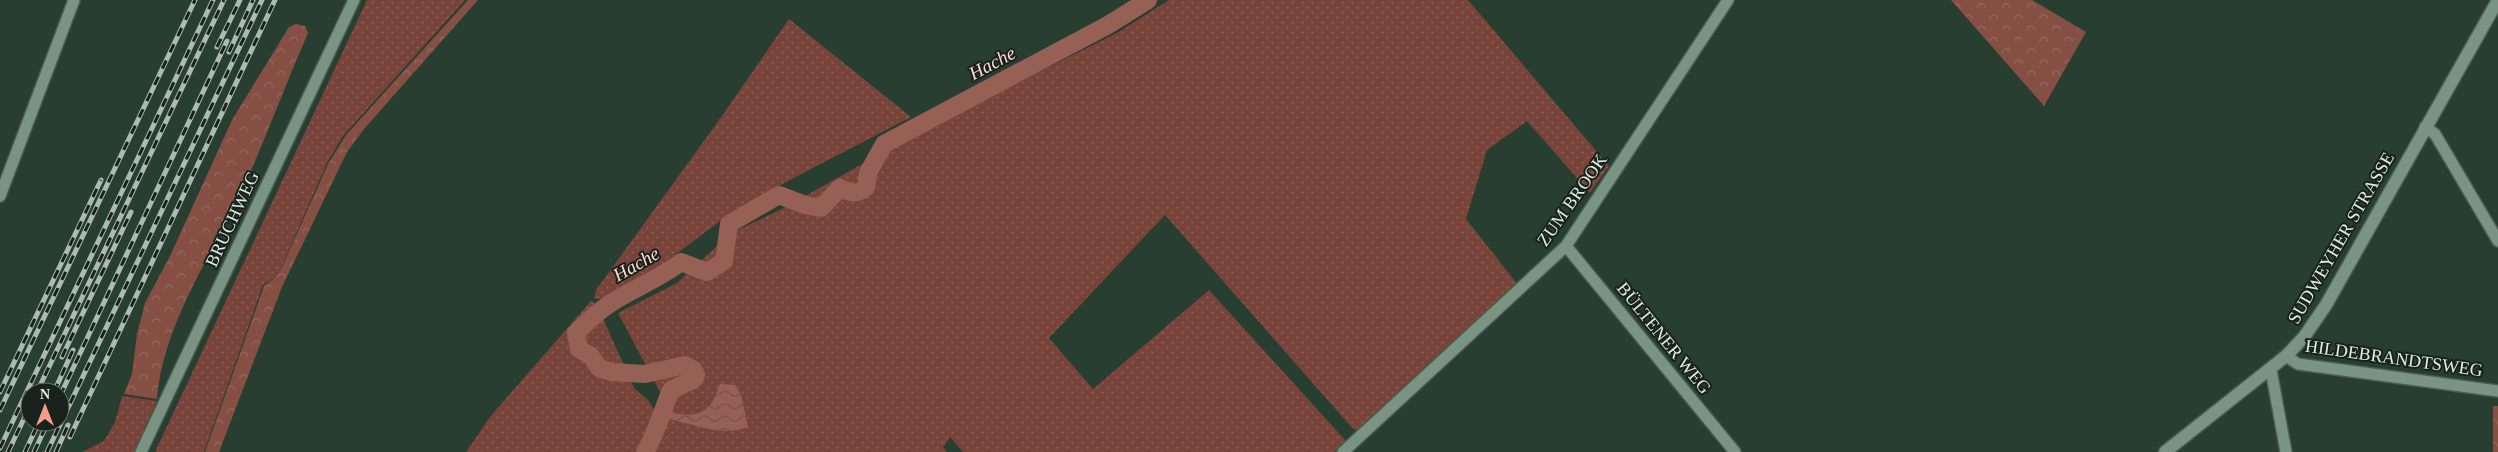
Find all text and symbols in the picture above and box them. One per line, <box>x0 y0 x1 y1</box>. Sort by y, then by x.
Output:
water label: Hache <box>964 42 1019 84</box>
street label: SUDWEYHER STRASSE <box>2284 149 2398 327</box>
street label: ZUM BROOK <box>1533 150 1611 250</box>
street label: BRUCHWEG <box>201 168 263 270</box>
water label: Hache <box>608 243 663 286</box>
street label: BÜLTENER WEG <box>1613 278 1715 398</box>
street label: HILDEBRANDTSWEG <box>2304 336 2484 380</box>
north arrow <box>20 382 70 432</box>
text: N <box>40 387 50 402</box>

